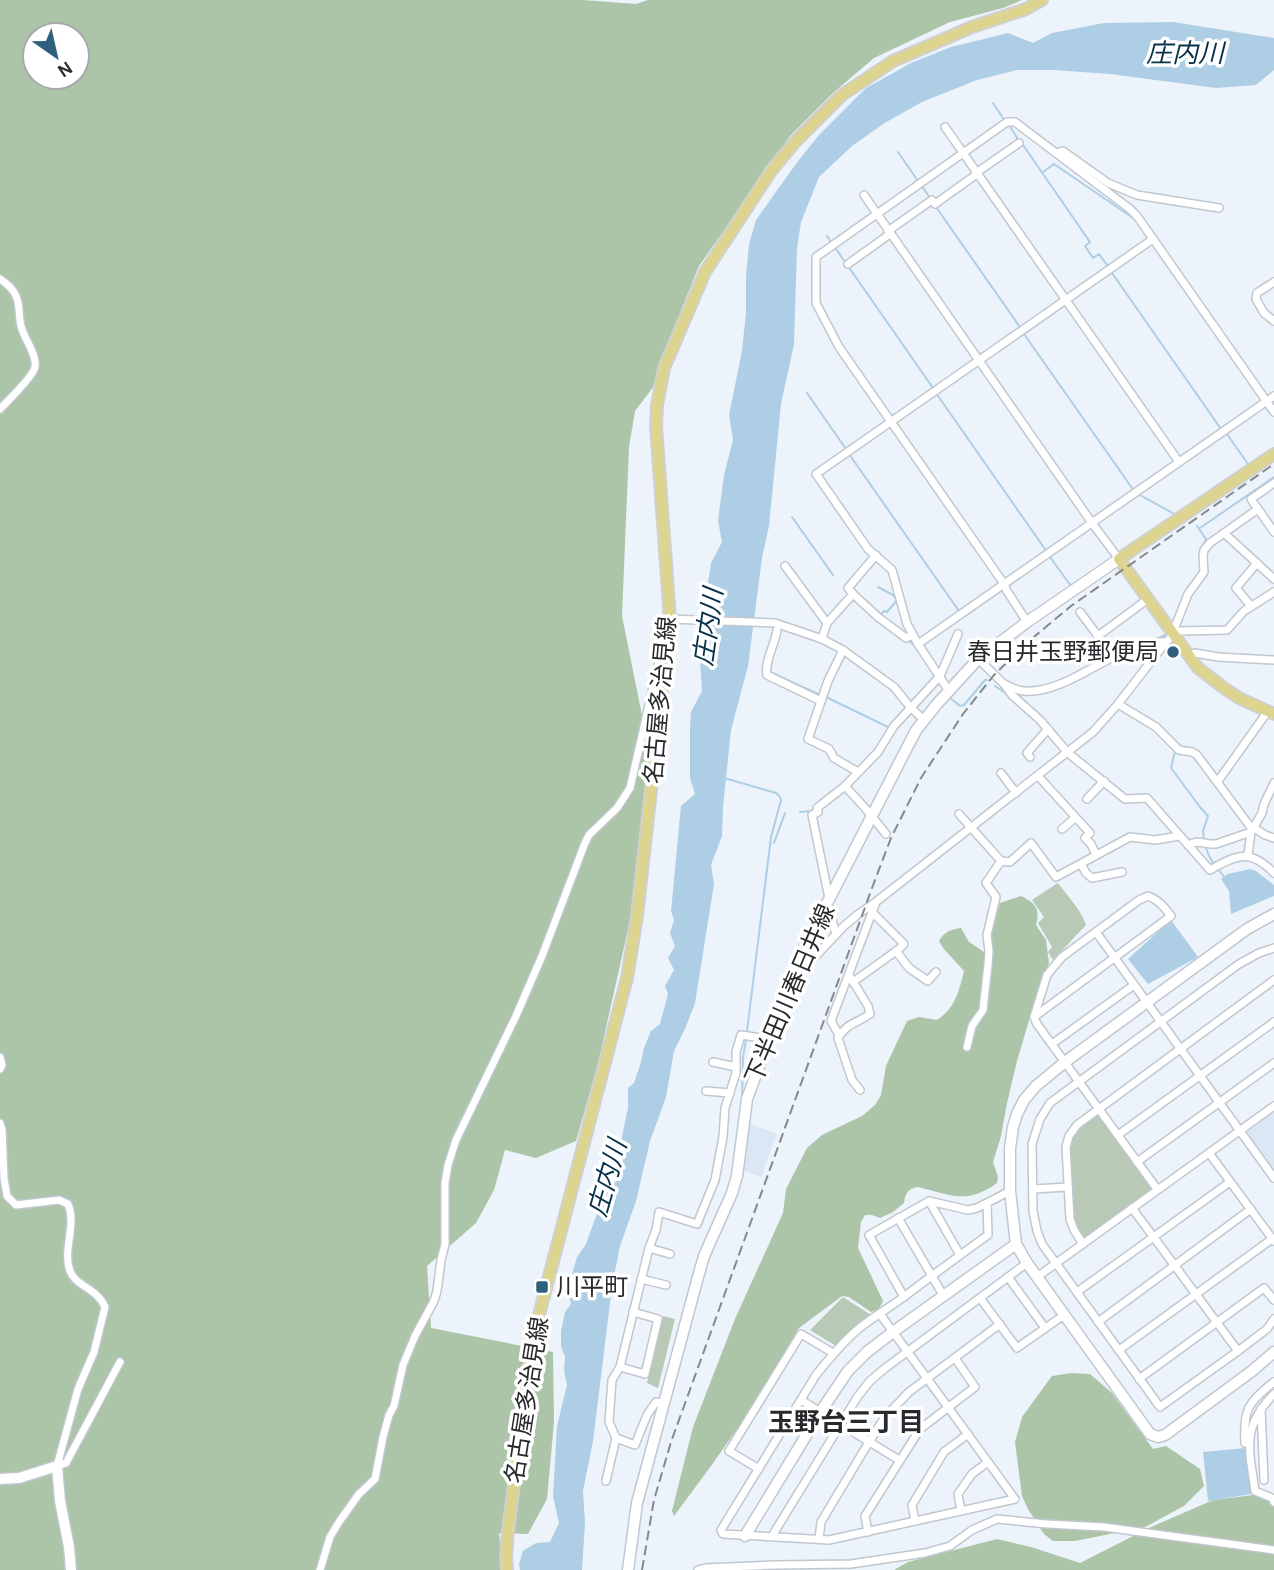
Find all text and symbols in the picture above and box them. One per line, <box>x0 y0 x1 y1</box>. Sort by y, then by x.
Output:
north arrow <box>21 21 91 91</box>
water label: 庄内川 <box>1146 38 1227 69</box>
text: N <box>53 56 77 82</box>
water label: 庄内川 <box>688 583 730 668</box>
street label: 名古屋多治見線 <box>639 615 681 785</box>
place label: 春日井玉野郵便局 <box>967 638 1159 666</box>
marker: 春日井玉野郵便局 <box>1165 644 1181 660</box>
street label: 下半田川春日井線 <box>740 900 840 1088</box>
water label: 庄内川 <box>582 1133 634 1220</box>
place label: 川平町 <box>556 1273 628 1301</box>
marker: 川平町 <box>534 1279 550 1295</box>
street label: 名古屋多治見線 <box>500 1315 554 1485</box>
district label: 玉野台三丁目 <box>768 1407 924 1438</box>

